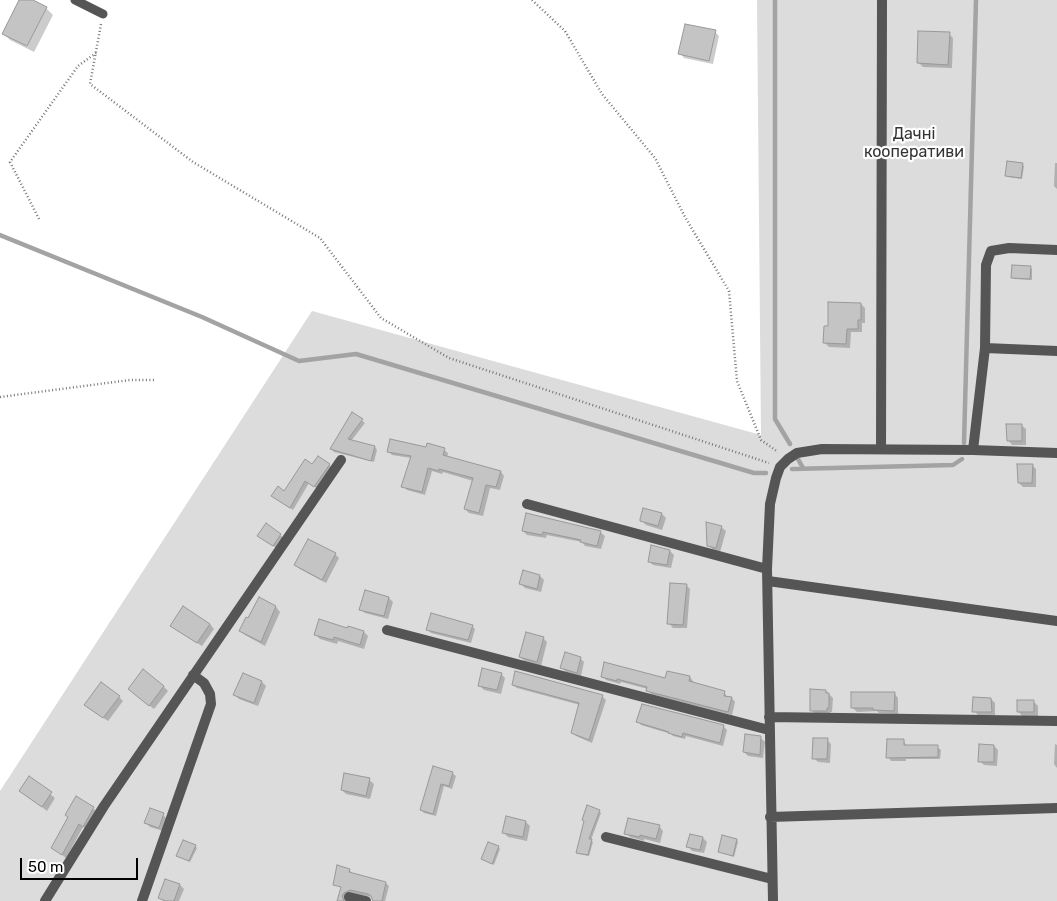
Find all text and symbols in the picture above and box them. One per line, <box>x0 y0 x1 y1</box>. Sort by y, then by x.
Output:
park label: Дачні кооперативи <box>864 124 964 162</box>
scale bar <box>22 848 140 880</box>
text: 50 m <box>28 858 63 876</box>

